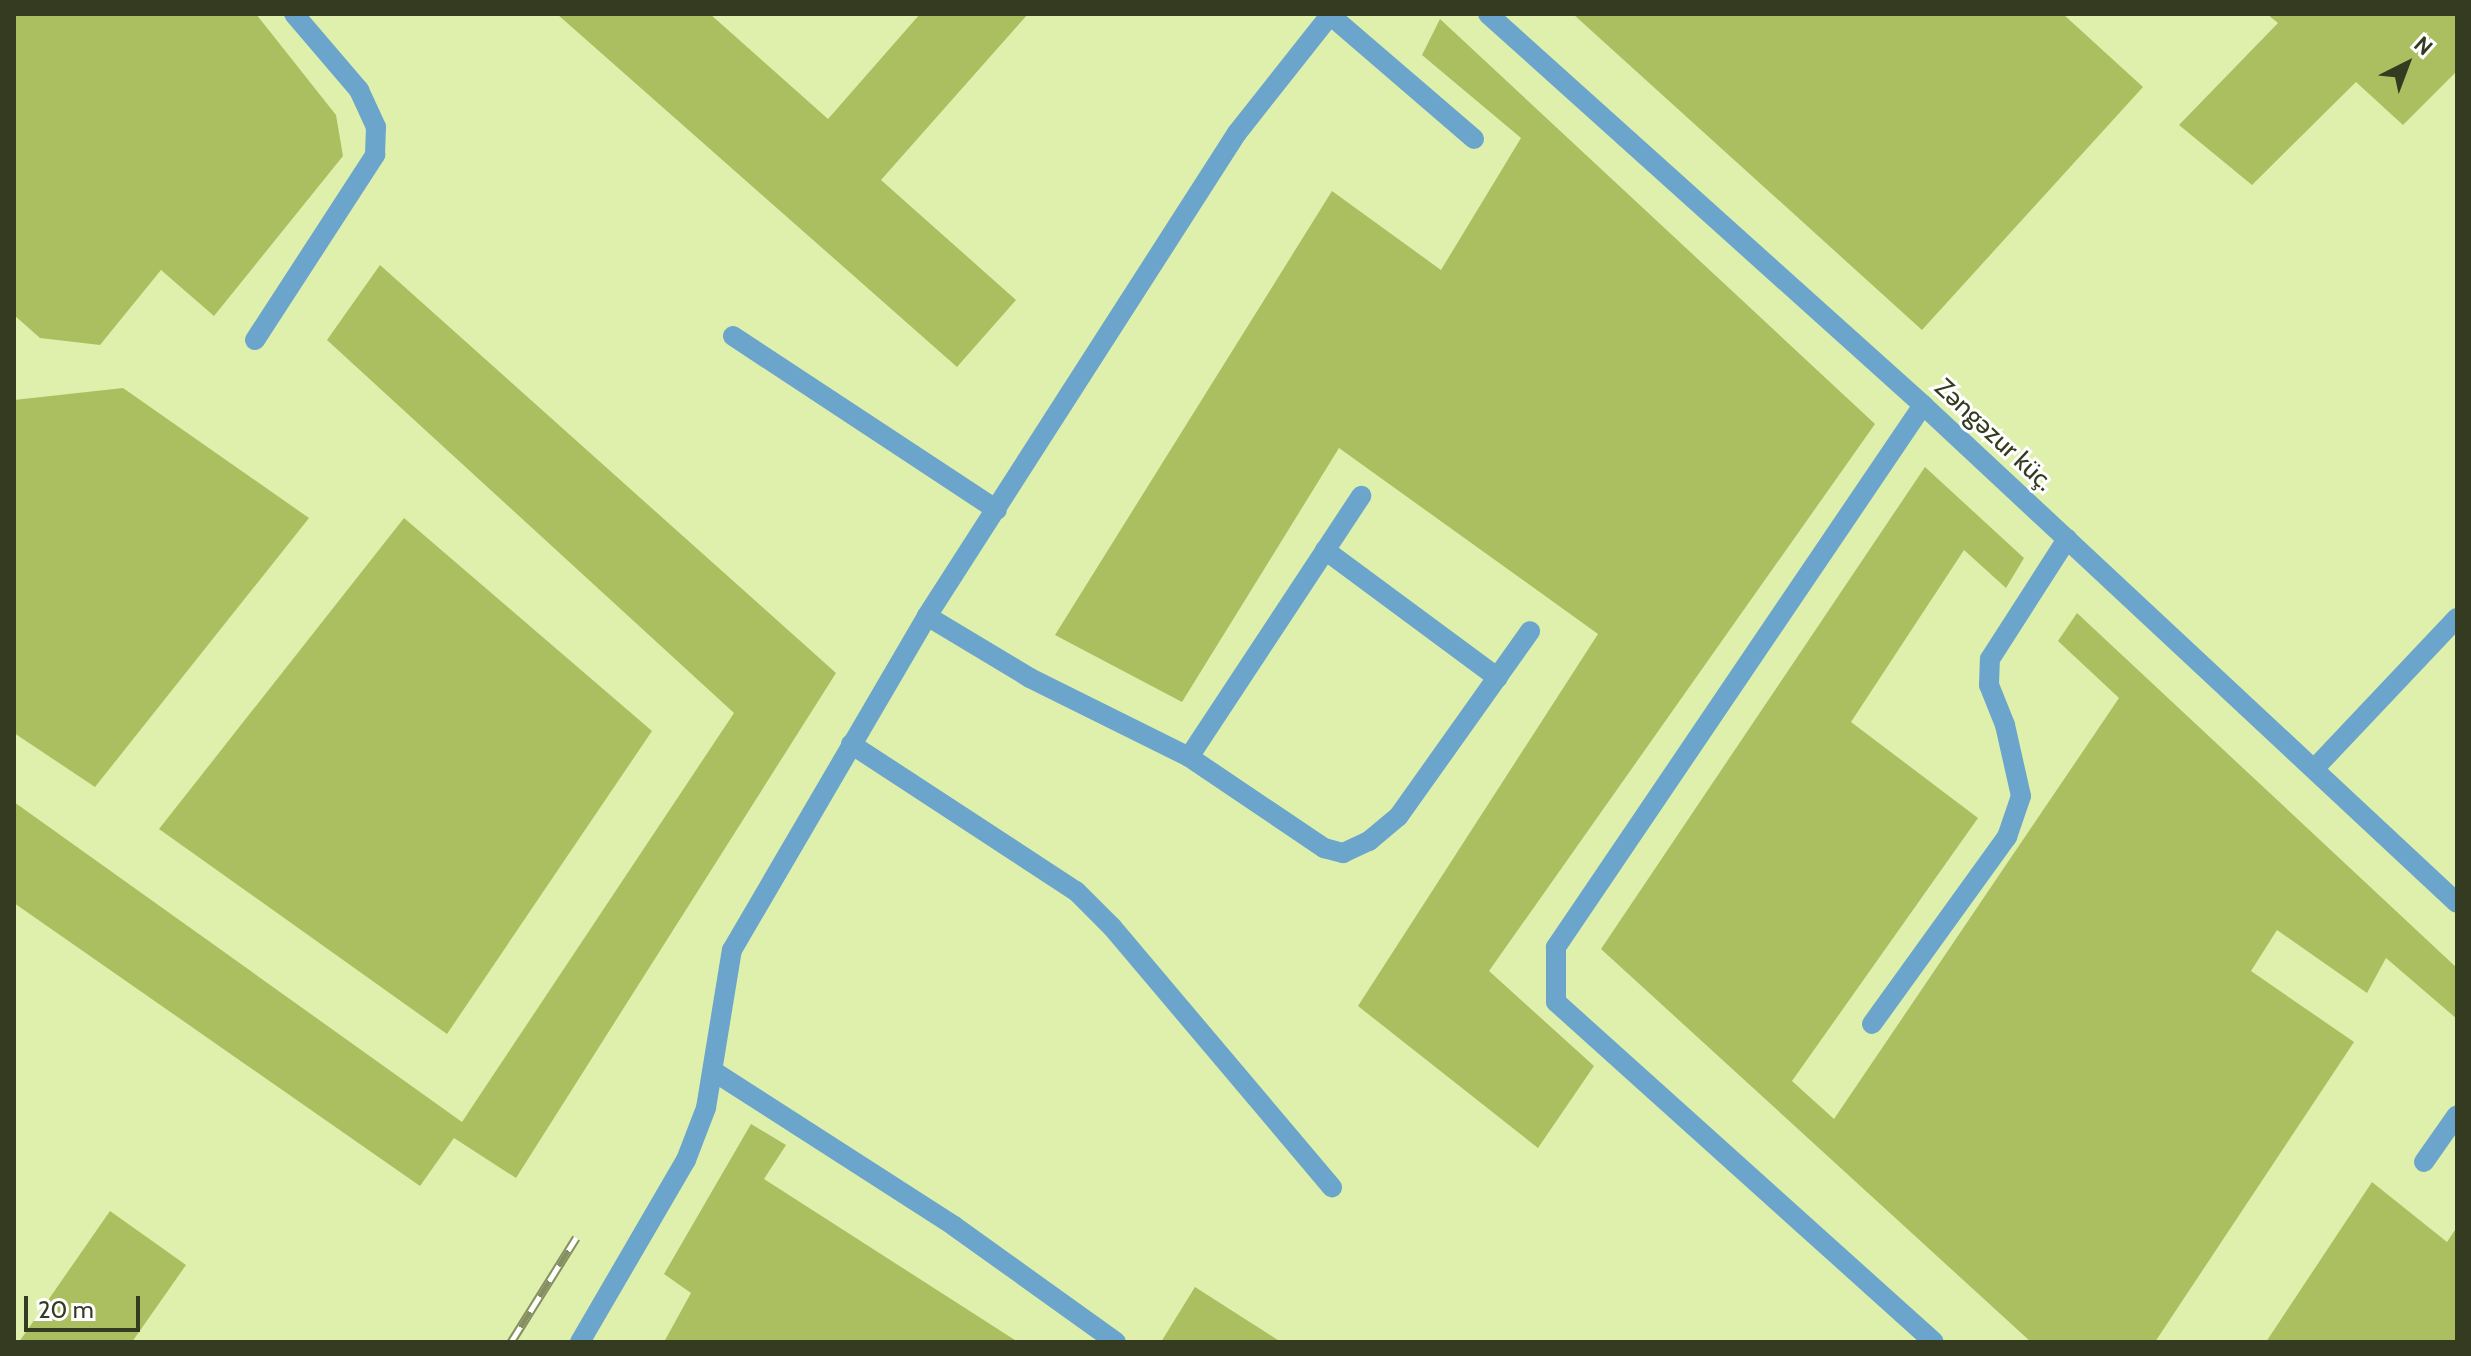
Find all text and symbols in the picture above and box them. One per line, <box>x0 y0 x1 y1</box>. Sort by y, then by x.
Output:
north arrow <box>2367 24 2447 104</box>
text: N <box>2409 31 2438 61</box>
street label: Zəngəzur küç. <box>1928 372 2060 498</box>
scale bar <box>28 1280 144 1330</box>
text: 20 m <box>38 1295 94 1324</box>

